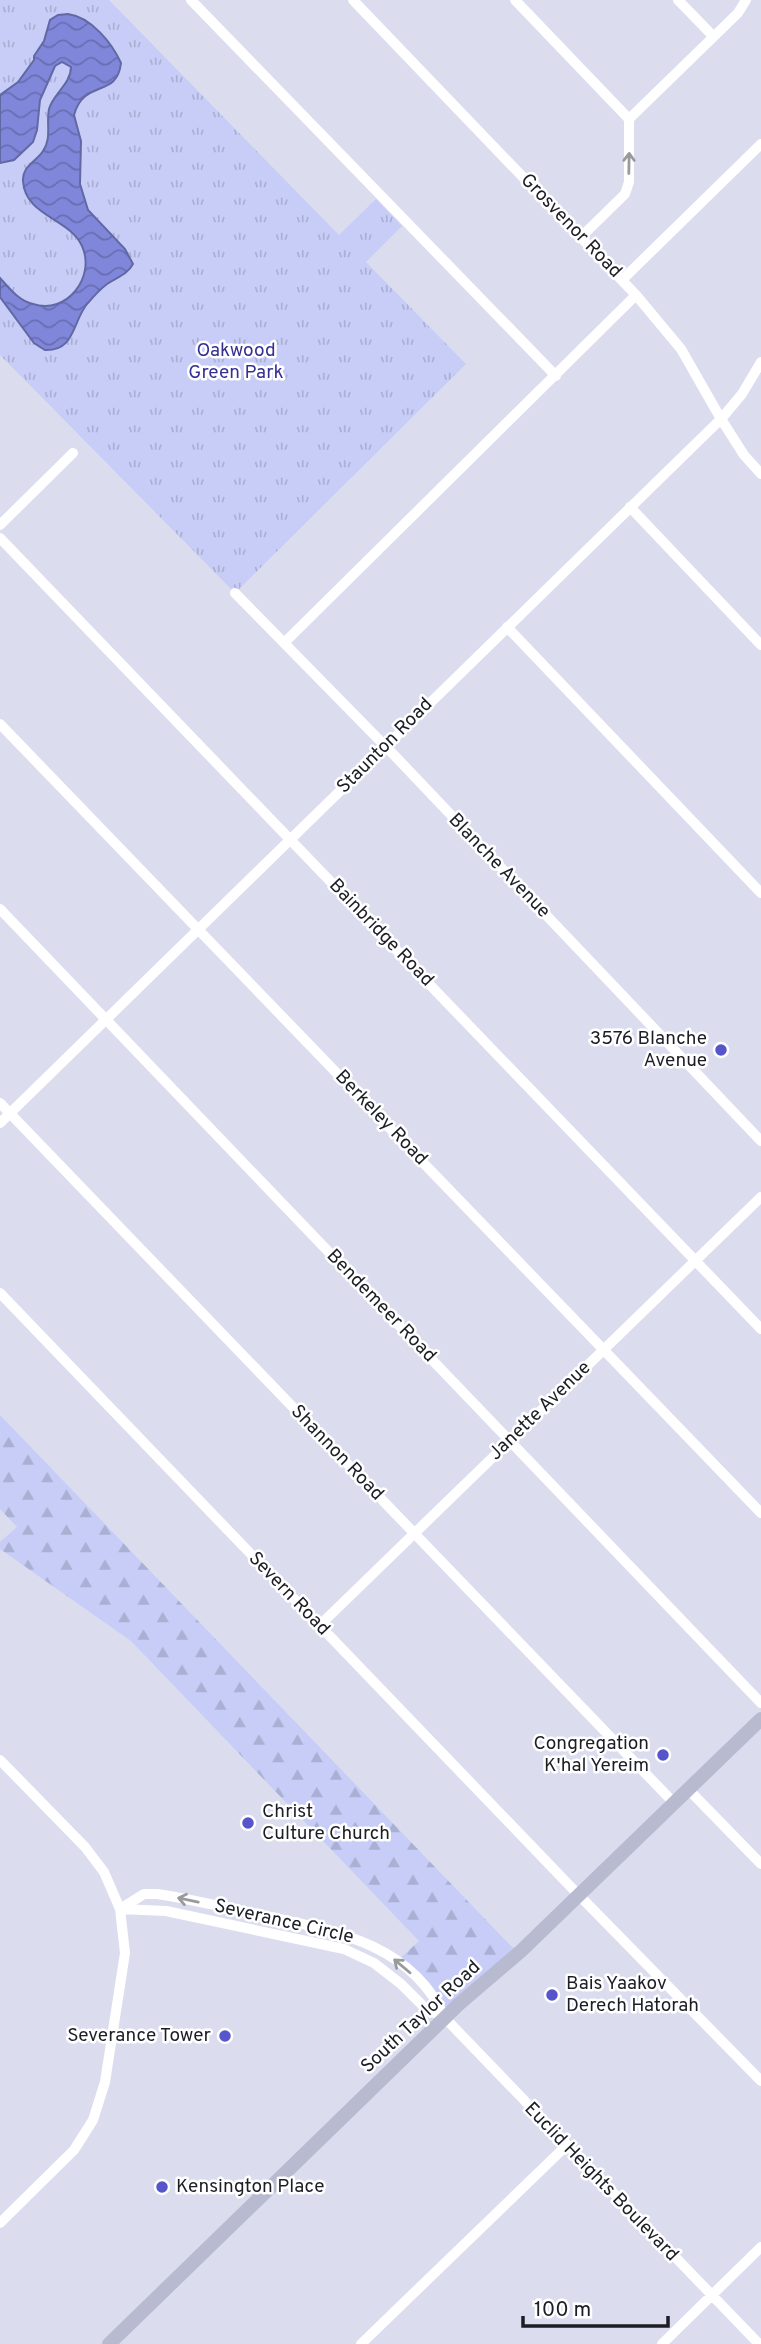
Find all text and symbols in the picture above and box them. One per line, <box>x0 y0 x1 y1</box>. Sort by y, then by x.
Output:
one-way arrow <box>622 152 636 175</box>
street label: Grosvenor Road <box>515 169 627 283</box>
park label: Oakwood Green Park <box>188 339 284 385</box>
street label: Staunton Road <box>332 693 438 799</box>
street label: Blanche Avenue <box>443 809 555 923</box>
street label: Bainbridge Road <box>323 874 439 992</box>
place label: 3576 Blanche Avenue <box>590 1027 707 1073</box>
marker: 3576 Blanche Avenue <box>713 1042 729 1058</box>
street label: Berkeley Road <box>330 1065 432 1171</box>
street label: Bendemeer Road <box>321 1244 441 1368</box>
street label: Janette Avenue <box>484 1356 596 1466</box>
street label: Shannon Road <box>285 1400 389 1506</box>
street label: Severn Road <box>243 1547 335 1641</box>
place label: Congregation K'hal Yereim <box>533 1732 649 1778</box>
marker: Congregation K'hal Yereim <box>655 1747 671 1763</box>
place label: Christ Culture Church <box>262 1800 390 1846</box>
marker: Christ Culture Church <box>240 1815 256 1831</box>
one-way arrow <box>177 1892 200 1906</box>
street label: Severance Circle <box>212 1894 356 1950</box>
street label: South Taylor Road <box>356 1955 486 2079</box>
one-way arrow <box>394 1958 412 1974</box>
place label: Bais Yaakov Derech Hatorah <box>566 1972 699 2018</box>
marker: Bais Yaakov Derech Hatorah <box>544 1987 560 2003</box>
place label: Severance Tower <box>67 2024 212 2048</box>
marker: Severance Tower <box>217 2028 233 2044</box>
street label: Euclid Heights Boulevard <box>519 2097 683 2267</box>
place label: Kensington Place <box>176 2175 324 2199</box>
marker: Kensington Place <box>154 2179 170 2195</box>
scale bar <box>523 2284 668 2328</box>
text: 100 m <box>534 2297 591 2324</box>

